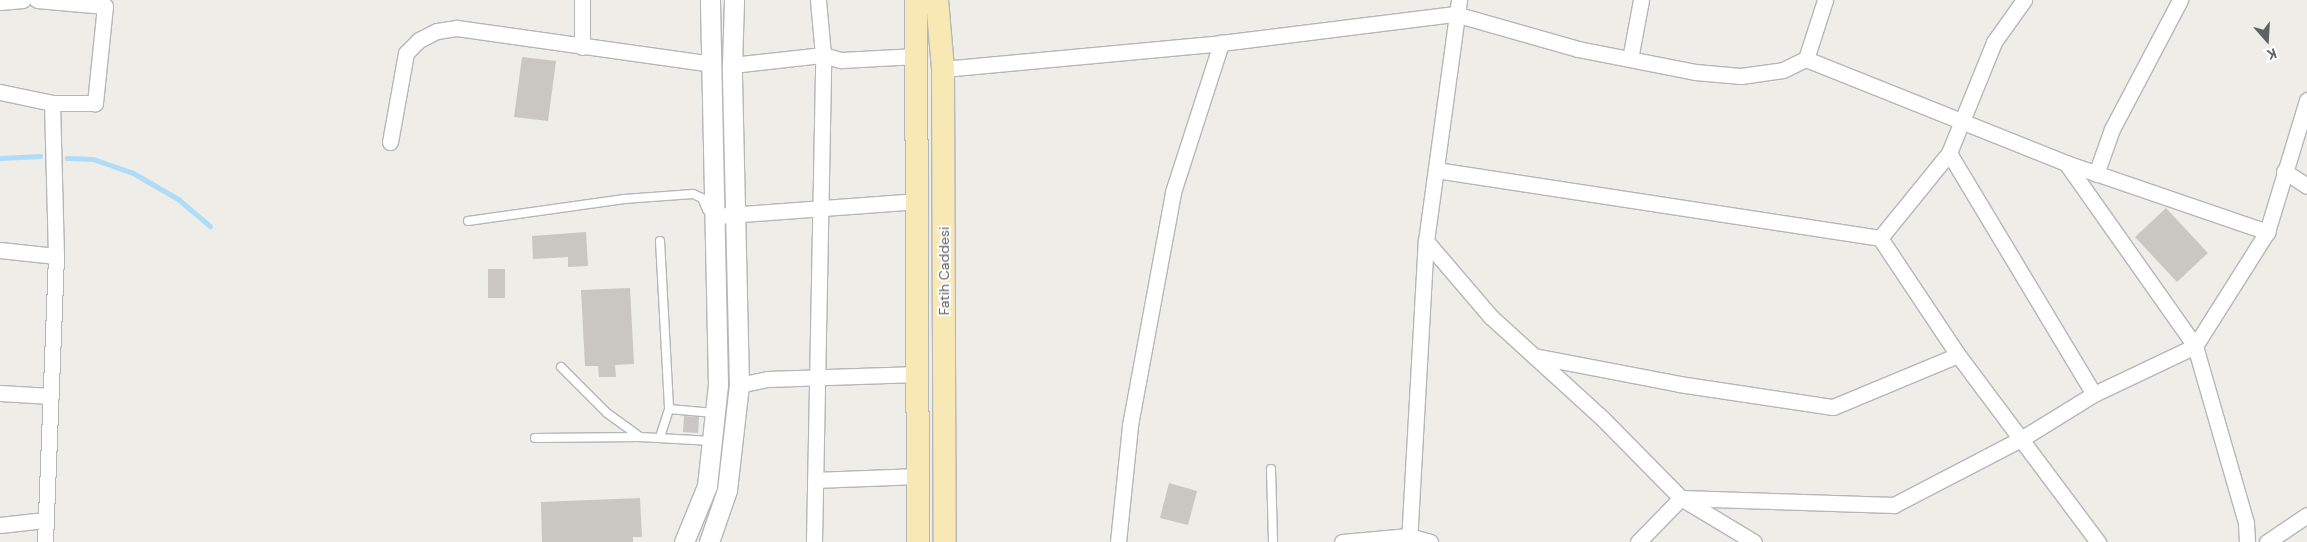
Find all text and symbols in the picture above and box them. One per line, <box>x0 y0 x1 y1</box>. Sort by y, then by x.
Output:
north arrow <box>2242 15 2292 65</box>
text: K <box>2265 44 2279 64</box>
street label: Fatih Caddesi <box>936 227 952 315</box>

